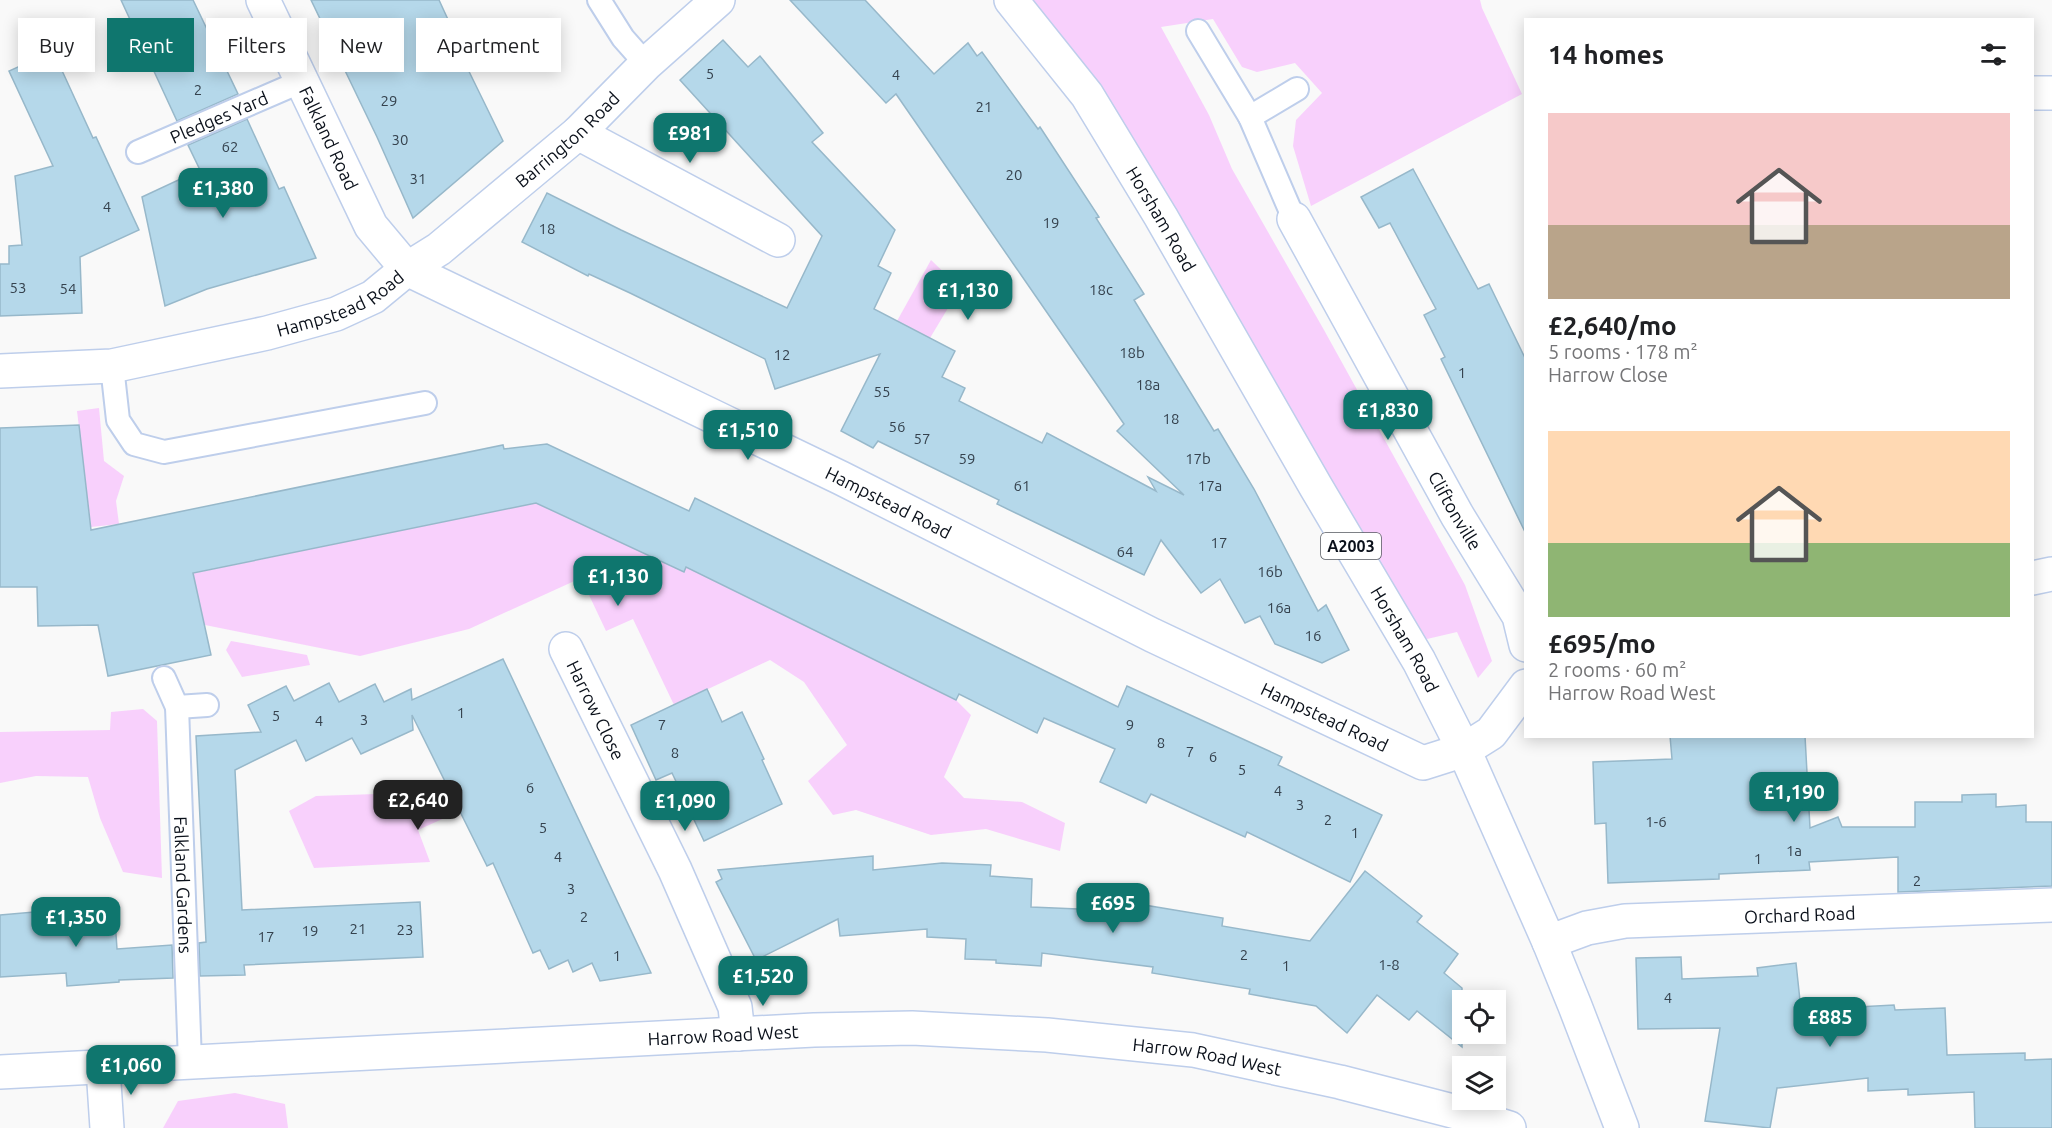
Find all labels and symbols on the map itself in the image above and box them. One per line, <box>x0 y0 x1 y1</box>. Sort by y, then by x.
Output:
house number: 5 <box>706 65 714 82</box>
house number: 4 <box>892 66 900 83</box>
house number: 2 <box>194 81 202 98</box>
street label: Falkland Road <box>296 83 362 193</box>
street label: Pledges Yard <box>167 87 271 147</box>
street label: Barrington Road <box>511 87 623 191</box>
house number: 29 <box>381 92 397 109</box>
house number: 21 <box>976 98 992 115</box>
pin: £981 <box>654 113 726 164</box>
house number: 30 <box>392 131 408 148</box>
house number: 62 <box>222 138 238 155</box>
street label: Horsham Road <box>1123 163 1200 275</box>
house number: 20 <box>1006 166 1022 183</box>
pin: £1,380 <box>174 168 272 219</box>
house number: 31 <box>410 170 426 187</box>
house number: 4 <box>103 198 111 215</box>
house number: 19 <box>1043 214 1059 231</box>
house number: 18 <box>539 220 555 237</box>
street label: Hampstead Road <box>274 266 407 340</box>
pin: £1,130 <box>919 270 1017 321</box>
house number: 53 <box>10 279 26 296</box>
house number: 54 <box>60 280 76 297</box>
house number: 18c <box>1089 281 1113 298</box>
house number: 18b <box>1119 344 1145 361</box>
house number: 12 <box>774 346 790 363</box>
house number: 1 <box>1458 364 1466 381</box>
house number: 18a <box>1136 376 1160 393</box>
house number: 55 <box>874 383 890 400</box>
pin: £1,830 <box>1339 390 1437 441</box>
pin: £1,510 <box>699 410 797 461</box>
house number: 18 <box>1163 410 1179 427</box>
house number: 56 <box>889 418 905 435</box>
house number: 57 <box>914 430 930 447</box>
house number: 59 <box>959 450 975 467</box>
house number: 17b <box>1185 450 1211 467</box>
street label: Hampstead Road <box>823 462 955 542</box>
street label: Cliftonville <box>1425 468 1486 553</box>
house number: 61 <box>1014 477 1030 494</box>
house number: 17a <box>1198 477 1222 494</box>
road number: A2003 <box>1321 533 1381 559</box>
house number: 17 <box>1211 534 1227 551</box>
house number: 64 <box>1117 543 1133 560</box>
pin: £1,130 <box>569 556 667 607</box>
house number: 16b <box>1257 563 1283 580</box>
street label: Horsham Road <box>1367 583 1443 695</box>
house number: 16a <box>1267 599 1291 616</box>
house number: 16 <box>1305 627 1321 644</box>
street label: Harrow Close <box>563 657 629 763</box>
street label: Hampstead Road <box>1258 678 1391 755</box>
house number: 1 <box>457 704 465 721</box>
house number: 5 <box>272 707 280 724</box>
house number: 3 <box>360 711 368 728</box>
house number: 4 <box>315 712 323 729</box>
house number: 7 <box>658 716 666 733</box>
house number: 9 <box>1126 716 1134 733</box>
house number: 8 <box>1157 734 1165 751</box>
house number: 7 <box>1186 743 1194 760</box>
house number: 8 <box>671 744 679 761</box>
house number: 6 <box>1209 748 1217 765</box>
house number: 5 <box>1238 761 1246 778</box>
pin: £1,190 <box>1745 772 1843 823</box>
house number: 6 <box>526 779 534 796</box>
pin: £2,640 <box>369 780 467 831</box>
pin: £1,090 <box>636 781 734 832</box>
house number: 4 <box>1274 782 1282 799</box>
house number: 3 <box>1296 796 1304 813</box>
house number: 2 <box>1324 811 1332 828</box>
house number: 1-6 <box>1645 813 1667 830</box>
street label: Falkland Gardens <box>171 816 196 954</box>
house number: 5 <box>539 819 547 836</box>
house number: 1 <box>1351 824 1359 841</box>
house number: 1a <box>1786 842 1802 859</box>
house number: 4 <box>554 848 562 865</box>
house number: 1 <box>1754 850 1762 867</box>
house number: 2 <box>1913 872 1921 889</box>
house number: 3 <box>567 880 575 897</box>
pin: £695 <box>1077 883 1149 934</box>
pin: £1,350 <box>27 897 125 948</box>
street label: Orchard Road <box>1744 902 1856 927</box>
house number: 2 <box>580 908 588 925</box>
house number: 21 <box>350 920 366 937</box>
house number: 23 <box>397 921 413 938</box>
house number: 19 <box>302 922 318 939</box>
house number: 17 <box>258 928 274 945</box>
house number: 2 <box>1240 946 1248 963</box>
house number: 1 <box>613 947 621 964</box>
pin: £1,520 <box>714 956 812 1007</box>
house number: 1-8 <box>1378 956 1400 973</box>
house number: 1 <box>1282 957 1290 974</box>
house number: 4 <box>1664 989 1672 1006</box>
pin: £885 <box>1794 997 1866 1048</box>
street label: Harrow Road West <box>647 1021 799 1049</box>
street label: Harrow Road West <box>1132 1034 1283 1079</box>
pin: £1,060 <box>82 1045 180 1096</box>

